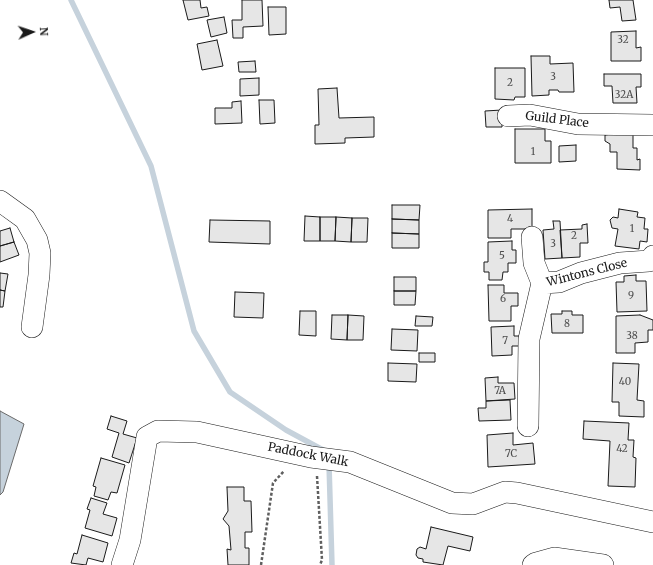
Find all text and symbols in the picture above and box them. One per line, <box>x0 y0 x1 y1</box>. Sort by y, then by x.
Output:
north arrow <box>12 12 52 52</box>
text: N <box>37 27 51 36</box>
house number: 32 <box>617 34 629 46</box>
house number: 3 <box>550 71 556 83</box>
house number: 2 <box>507 77 513 89</box>
house number: 32A <box>615 89 633 101</box>
street label: Guild Place <box>524 109 590 131</box>
house number: 1 <box>531 146 535 158</box>
house number: 4 <box>507 213 513 225</box>
house number: 1 <box>630 223 634 235</box>
house number: 2 <box>571 230 577 242</box>
house number: 3 <box>550 238 556 250</box>
house number: 5 <box>499 250 505 262</box>
street label: Wintons Close <box>545 256 629 290</box>
house number: 9 <box>628 290 634 302</box>
house number: 6 <box>500 293 506 305</box>
house number: 8 <box>564 318 570 330</box>
house number: 38 <box>626 330 638 342</box>
house number: 7 <box>502 335 508 347</box>
house number: 40 <box>619 376 631 388</box>
house number: 7A <box>494 385 506 397</box>
street label: Paddock Walk <box>267 440 349 470</box>
house number: 42 <box>616 443 628 455</box>
house number: 7C <box>505 448 517 460</box>

